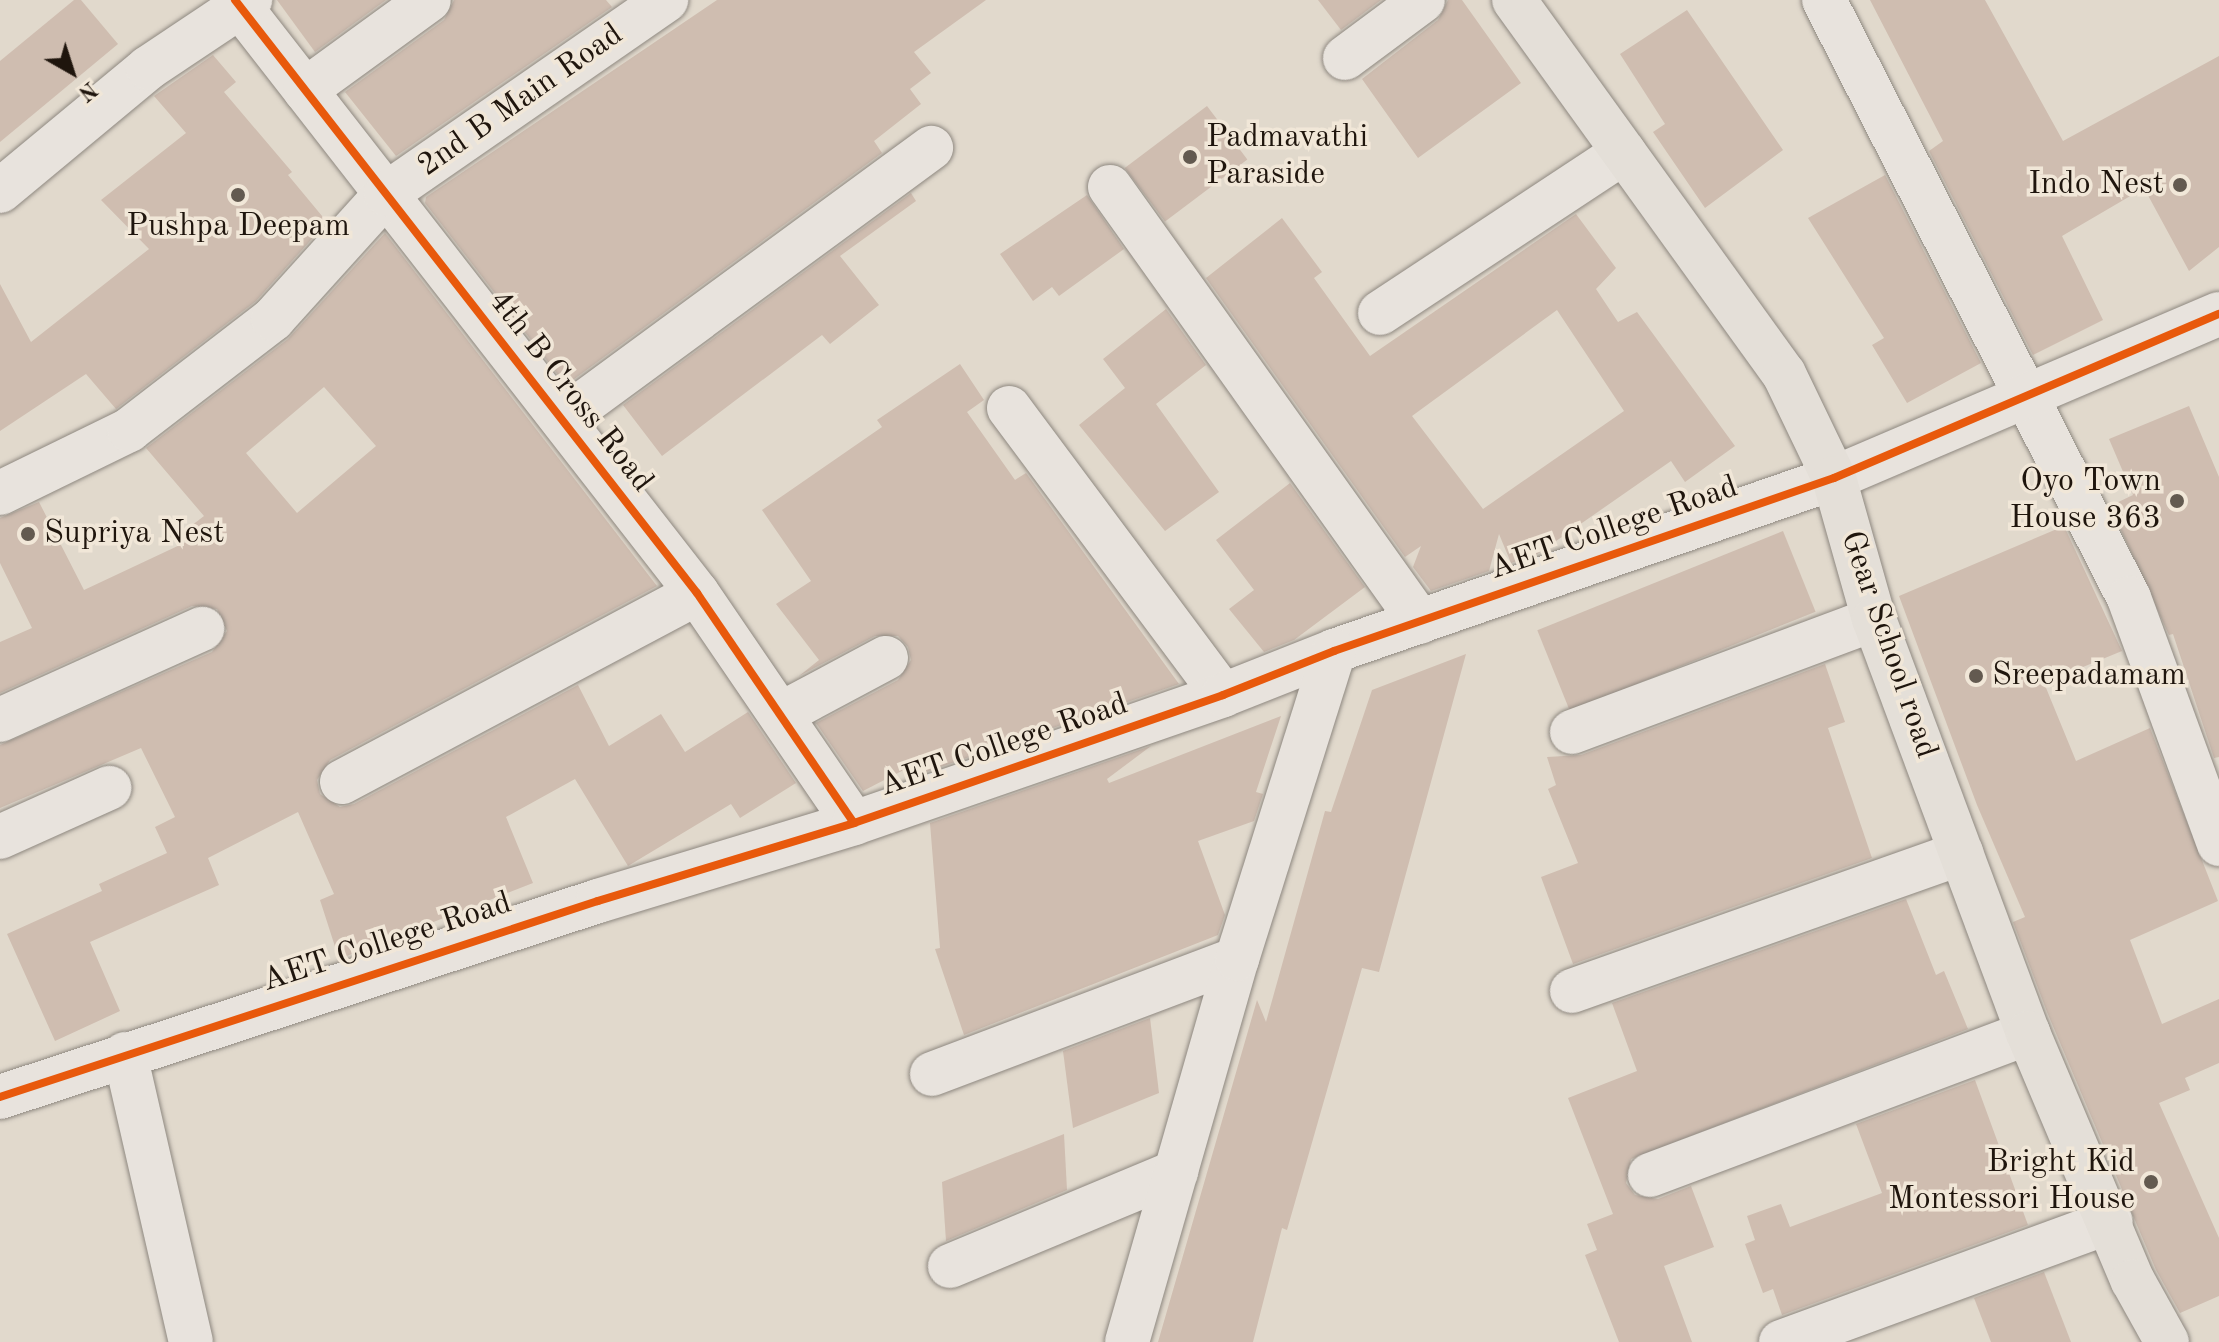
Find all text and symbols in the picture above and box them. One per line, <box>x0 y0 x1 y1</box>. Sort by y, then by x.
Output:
street label: 2nd B Main Road <box>411 16 631 186</box>
north arrow <box>32 32 112 112</box>
text: N <box>74 77 101 104</box>
place label: Padmavathi Paraside <box>1206 120 1368 195</box>
marker: Padmavathi Paraside <box>1181 148 1199 166</box>
place label: Indo Nest <box>2028 166 2164 204</box>
marker: Indo Nest <box>2171 176 2189 194</box>
marker: Pushpa Deepam <box>229 186 247 204</box>
place label: Pushpa Deepam <box>126 208 350 246</box>
street label: 4th B Cross Road <box>479 283 661 501</box>
place label: Oyo Town House 363 <box>2010 464 2161 539</box>
street label: AET College Road <box>1485 469 1743 589</box>
marker: Oyo Town House 363 <box>2168 492 2186 510</box>
place label: Supriya Nest <box>44 515 224 553</box>
marker: Supriya Nest <box>19 525 37 543</box>
street label: Gear School road <box>1831 526 1945 764</box>
place label: Sreepadamam <box>1992 657 2186 695</box>
marker: Sreepadamam <box>1967 667 1985 685</box>
street label: AET College Road <box>875 686 1133 806</box>
street label: AET College Road <box>257 885 517 1001</box>
place label: Bright Kid Montessori House <box>1888 1145 2135 1220</box>
marker: Bright Kid Montessori House <box>2142 1173 2160 1191</box>

